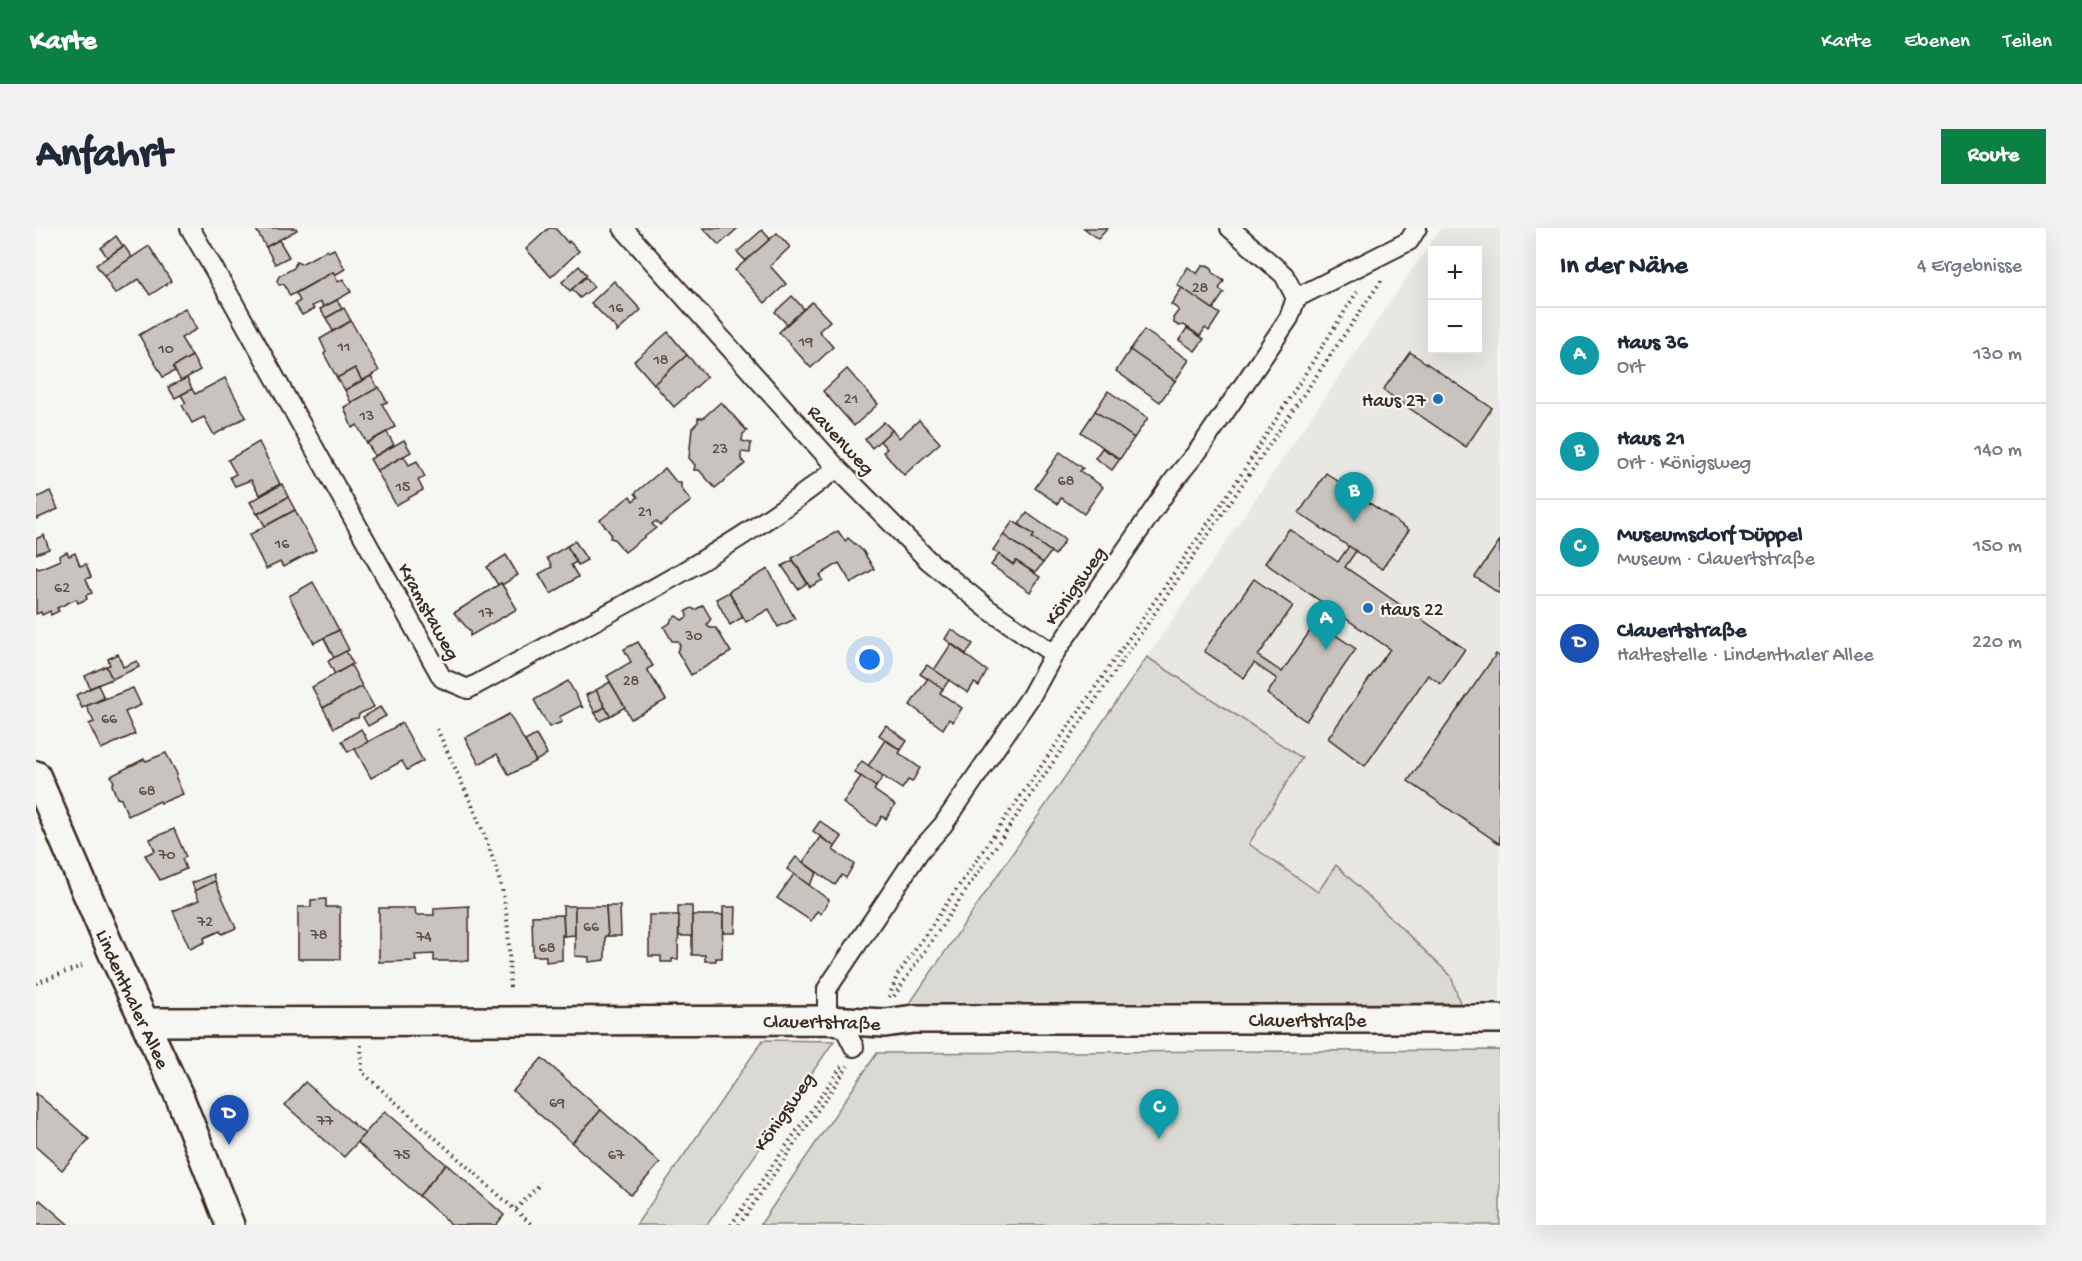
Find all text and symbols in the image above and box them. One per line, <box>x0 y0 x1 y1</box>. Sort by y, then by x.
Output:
text: Karte <box>30 26 97 59</box>
text: Karte <box>1821 30 1871 55</box>
text: Ebenen <box>1904 30 1970 55</box>
text: Teilen <box>2003 30 2052 55</box>
button: Route <box>1941 129 2046 184</box>
text: Anfahrt <box>36 132 171 181</box>
map controls <box>1428 246 1482 354</box>
button: + <box>1428 246 1482 300</box>
text: In der Nähe <box>1560 252 1688 283</box>
text: 4 Ergebnisse <box>1917 256 2022 279</box>
house number: 28 <box>1192 280 1209 299</box>
house number: 16 <box>608 300 624 319</box>
button: − <box>1428 300 1482 354</box>
text: Haus 36 <box>1617 331 1688 357</box>
house number: 19 <box>798 334 813 353</box>
house number: 11 <box>337 339 350 358</box>
house number: 10 <box>157 341 174 360</box>
text: A <box>1574 344 1585 367</box>
text: 130 m <box>1973 344 2022 367</box>
house number: 18 <box>652 352 669 371</box>
text: Ort <box>1617 357 1644 380</box>
house number: 21 <box>844 391 858 410</box>
place label: Haus 27 <box>1362 391 1427 414</box>
marker: Haus 27 <box>1431 392 1445 406</box>
street label: Ravenweg <box>801 402 878 481</box>
house number: 13 <box>359 408 374 427</box>
text: Haus 21 <box>1617 427 1685 453</box>
text: B <box>1574 440 1585 463</box>
text: 140 m <box>1974 440 2022 463</box>
house number: 23 <box>712 441 728 460</box>
text: Ort · Königsweg <box>1617 453 1751 476</box>
pin: B <box>1334 472 1374 522</box>
house number: 68 <box>1058 473 1075 492</box>
house number: 15 <box>395 479 410 498</box>
house number: 21 <box>638 504 652 523</box>
text: Museumsdorf Düppel <box>1617 523 1803 549</box>
house number: 16 <box>274 536 290 555</box>
text: C <box>1574 536 1585 559</box>
text: 150 m <box>1973 536 2022 559</box>
street label: Königsweg <box>1041 543 1112 631</box>
text: Museum · Clauertstraße <box>1617 549 1815 572</box>
street label: Kramstaweg <box>391 560 463 665</box>
house number: 62 <box>54 580 70 599</box>
pin: A <box>1306 600 1346 650</box>
place label: Haus 22 <box>1380 600 1444 623</box>
marker: Haus 22 <box>1361 601 1375 615</box>
house number: 17 <box>478 605 494 624</box>
text: Clauertstraße <box>1617 619 1746 645</box>
house number: 30 <box>684 628 703 647</box>
text: D <box>1573 632 1586 655</box>
text: 220 m <box>1972 632 2022 655</box>
your location <box>855 645 884 674</box>
text: Haltestelle · Lindenthaler Allee <box>1617 645 1874 668</box>
house number: 28 <box>623 673 640 692</box>
house number: 66 <box>101 711 118 730</box>
house number: 68 <box>139 783 156 802</box>
house number: 70 <box>157 847 176 866</box>
house number: 72 <box>196 914 213 933</box>
house number: 66 <box>583 919 600 938</box>
street label: Lindenthaler Allee <box>89 927 173 1074</box>
house number: 78 <box>309 927 328 946</box>
house number: 74 <box>415 929 432 948</box>
house number: 68 <box>539 940 556 959</box>
street label: Clauertstraße <box>1249 1011 1367 1034</box>
street label: Clauertstraße <box>763 1012 882 1038</box>
street label: Königsweg <box>750 1069 821 1157</box>
pin: C <box>1140 1090 1178 1139</box>
house number: 69 <box>549 1095 565 1114</box>
pin: D <box>210 1096 248 1145</box>
house number: 77 <box>316 1113 334 1132</box>
house number: 75 <box>393 1147 410 1166</box>
house number: 67 <box>608 1147 625 1166</box>

